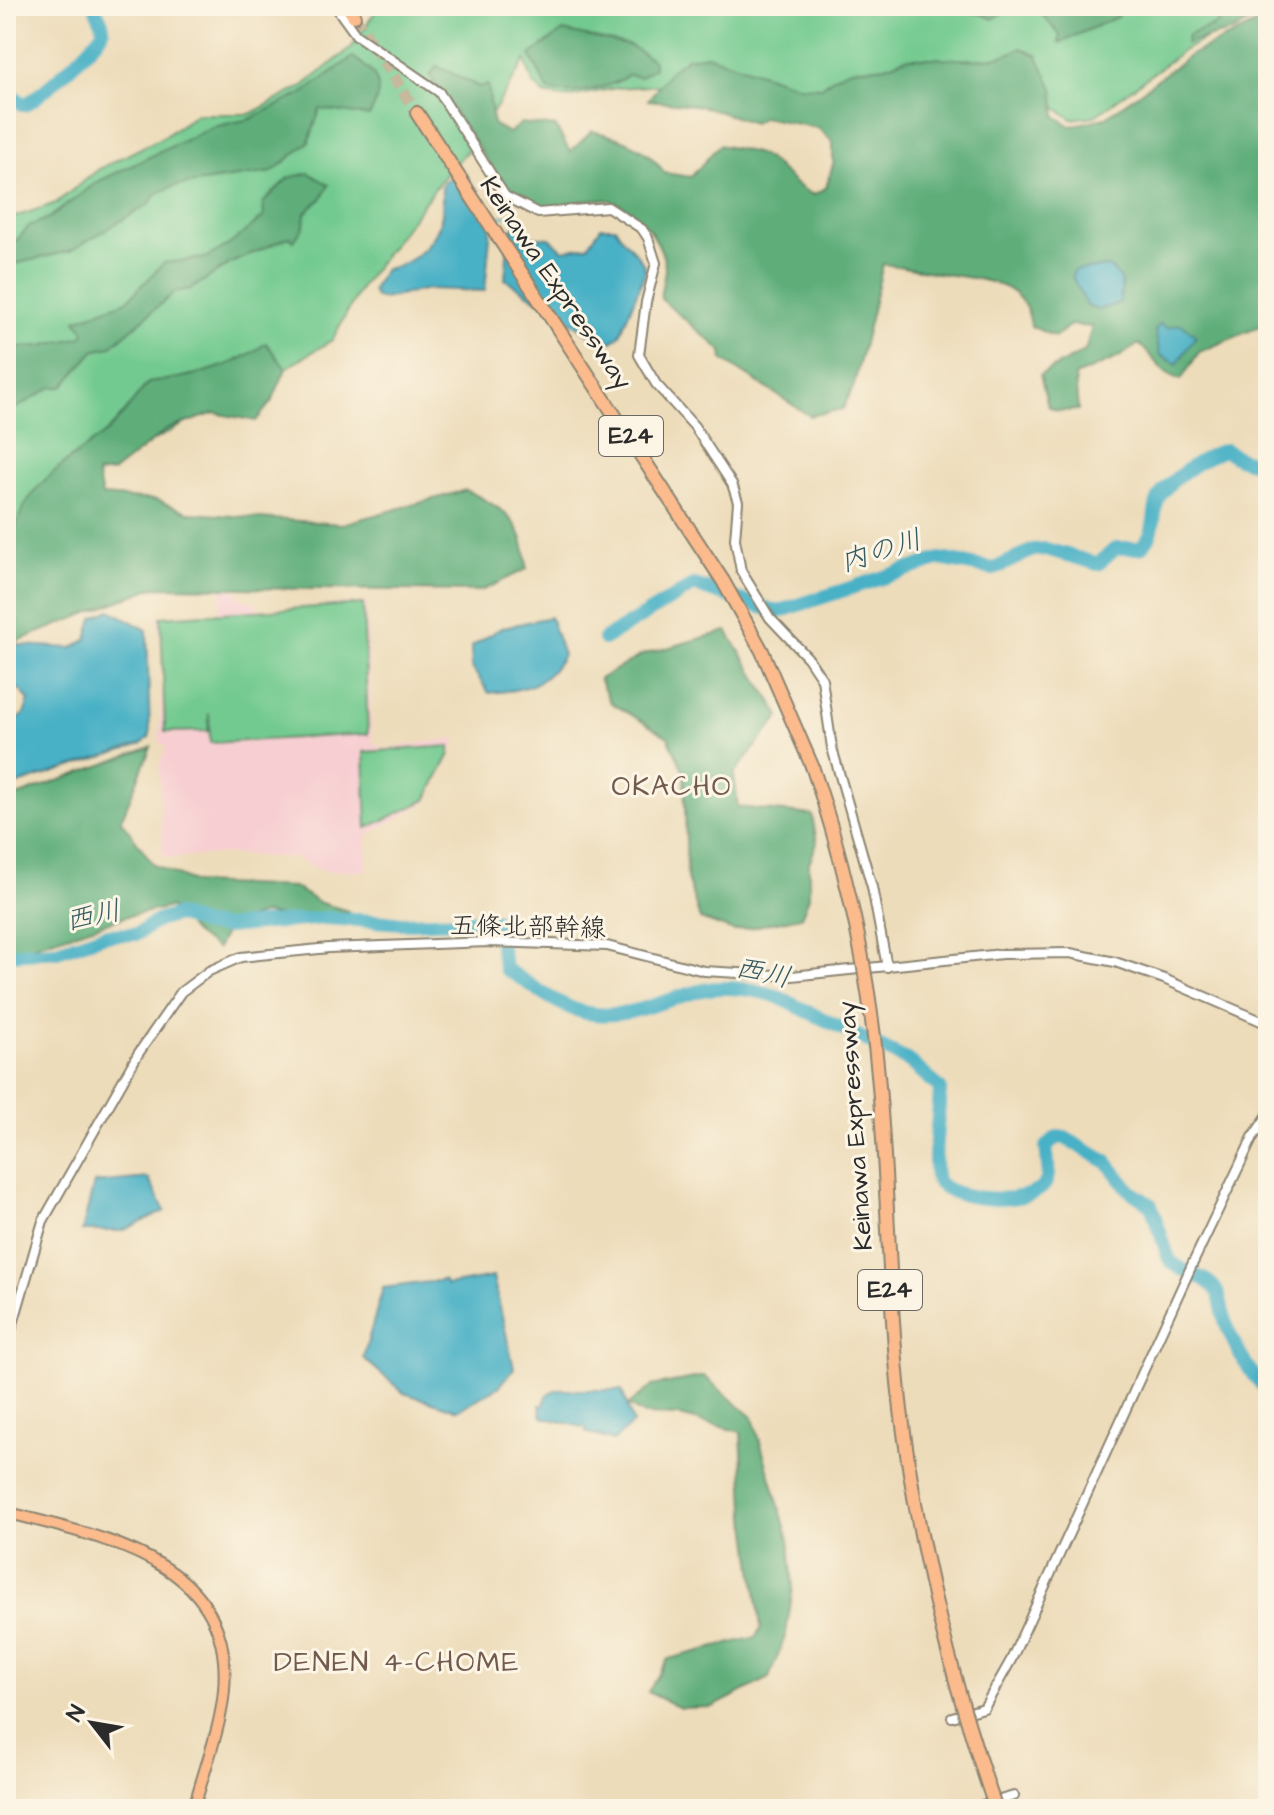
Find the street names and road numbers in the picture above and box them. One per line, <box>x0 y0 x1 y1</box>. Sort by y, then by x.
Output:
street label: Keinawa Expressway <box>470 169 641 398</box>
road number: E24 <box>599 416 663 456</box>
street label: 五條北部幹線 <box>450 908 606 946</box>
street label: Keinawa Expressway <box>828 1000 884 1252</box>
road number: E24 <box>858 1270 922 1310</box>

